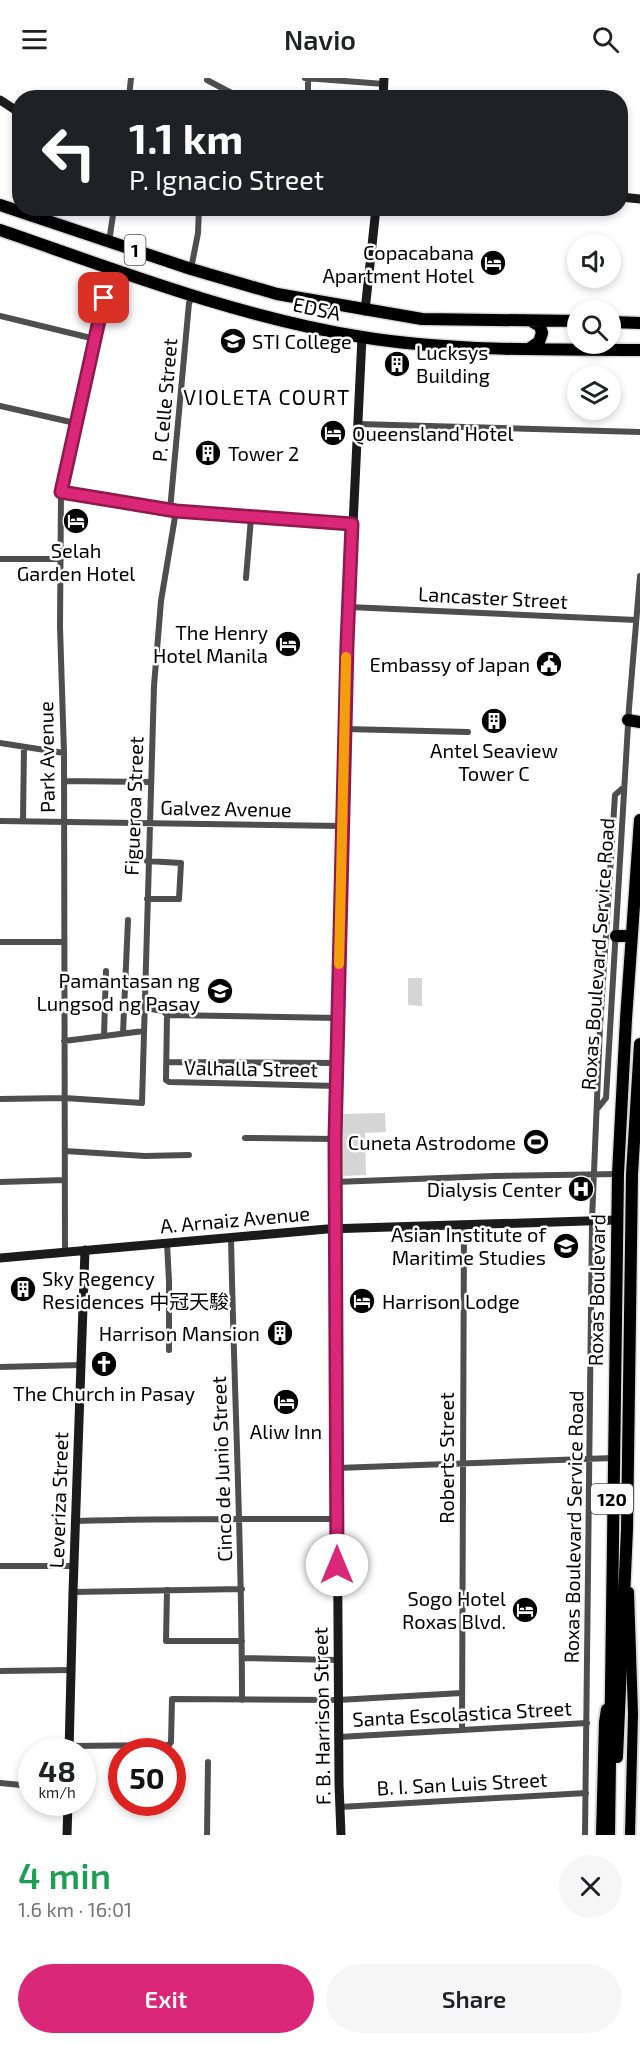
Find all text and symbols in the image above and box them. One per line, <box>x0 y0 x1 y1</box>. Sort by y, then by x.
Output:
icon: menu <box>18 23 51 56</box>
text: Navio <box>284 23 356 55</box>
icon: search <box>589 23 622 56</box>
text: 1.1 km <box>129 112 243 162</box>
icon: left <box>30 114 108 192</box>
text: P. Ignacio Street <box>129 163 324 195</box>
map controls <box>567 234 621 420</box>
button: sound <box>567 234 621 288</box>
road number: 1 <box>124 235 146 265</box>
place label: Copacabana Apartment Hotel <box>322 240 474 287</box>
hotel icon: Copacabana Apartment Hotel <box>478 248 508 278</box>
pin <box>78 272 129 323</box>
icon: arrive <box>87 281 120 314</box>
street label: EDSA <box>291 291 344 325</box>
button: search <box>567 300 621 354</box>
school or university icon: STI College <box>218 326 248 356</box>
place label: STI College <box>252 329 352 353</box>
street label: P. Celle Street <box>147 337 181 463</box>
place label: Lucksys Building <box>416 340 490 387</box>
building icon: Lucksys Building <box>382 349 412 379</box>
button: layers <box>567 366 621 420</box>
district label: VIOLETA COURT <box>183 384 351 409</box>
hotel icon: Queensland Hotel <box>318 418 348 448</box>
place label: Queensland Hotel <box>352 421 514 445</box>
building icon: Tower 2 <box>193 438 223 468</box>
place label: Tower 2 <box>228 441 299 465</box>
hotel icon: Selah Garden Hotel <box>61 506 91 536</box>
place label: Selah Garden Hotel <box>17 538 135 585</box>
street label: Lancaster Street <box>418 581 569 613</box>
place label: The Henry Hotel Manila <box>153 620 268 667</box>
hotel icon: The Henry Hotel Manila <box>273 629 303 659</box>
public building icon: Embassy of Japan <box>534 649 564 679</box>
place label: Embassy of Japan <box>369 652 530 676</box>
street label: Park Avenue <box>33 701 59 813</box>
building icon: Antel Seaview Tower C <box>479 706 509 736</box>
street label: Figueroa Street <box>119 736 147 876</box>
place label: Antel Seaview Tower C <box>430 738 558 785</box>
street label: Galvez Avenue <box>160 795 292 821</box>
street label: Roxas Boulevard Service Road <box>576 817 618 1091</box>
place label: Pamantasan ng Lungsod ng Pasay <box>36 968 200 1015</box>
school or university icon: Pamantasan ng Lungsod ng Pasay <box>205 976 235 1006</box>
street label: Valhalla Street <box>184 1055 319 1081</box>
sports icon: Cuneta Astrodome <box>521 1127 551 1157</box>
place label: Cuneta Astrodome <box>348 1130 516 1154</box>
hospital icon: Dialysis Center <box>566 1174 596 1204</box>
place label: Dialysis Center <box>427 1177 562 1201</box>
street label: A. Arnaiz Avenue <box>159 1200 311 1238</box>
street label: Roxas Boulevard <box>583 1214 609 1366</box>
place label: Asian Institute of Maritime Studies <box>391 1222 546 1269</box>
school or university icon: Asian Institute of Maritime Studies <box>551 1231 581 1261</box>
place label: Sky Regency Residences 中冠天駿 <box>42 1266 229 1313</box>
building icon: Sky Regency Residences 中冠天駿 <box>8 1274 38 1304</box>
hotel icon: Harrison Lodge <box>347 1286 377 1316</box>
place label: Harrison Lodge <box>382 1289 520 1313</box>
building icon: Harrison Mansion <box>265 1318 295 1348</box>
place label: Harrison Mansion <box>99 1321 260 1345</box>
church icon: The Church in Pasay <box>89 1349 119 1379</box>
street label: Cinco de Junio Street <box>206 1375 236 1562</box>
place label: The Church in Pasay <box>13 1381 195 1405</box>
hotel icon: Aliw Inn <box>271 1387 301 1417</box>
street label: Roxas Boulevard Service Road <box>559 1390 587 1664</box>
street label: Roberts Street <box>434 1392 458 1524</box>
place label: Aliw Inn <box>250 1419 322 1443</box>
street label: Leveriza Street <box>44 1431 72 1569</box>
road number: 120 <box>591 1484 633 1514</box>
position arrow <box>305 1533 369 1597</box>
place label: Sogo Hotel Roxas Blvd. <box>402 1586 506 1633</box>
hotel icon: Sogo Hotel Roxas Blvd. <box>510 1595 540 1625</box>
street label: F. B. Harrison Street <box>307 1626 335 1805</box>
street label: Santa Escolastica Street <box>352 1695 573 1731</box>
speed limit sign: 50 <box>108 1738 186 1816</box>
text: 48 <box>38 1752 76 1788</box>
street label: B. I. San Luis Street <box>376 1767 548 1799</box>
text: km/h <box>38 1783 76 1801</box>
text: 4 min <box>18 1853 111 1896</box>
button: close <box>559 1855 622 1918</box>
text: 1.6 km · 16:01 <box>18 1897 132 1921</box>
button: Exit <box>18 1964 314 2033</box>
button: Share <box>326 1964 622 2033</box>

